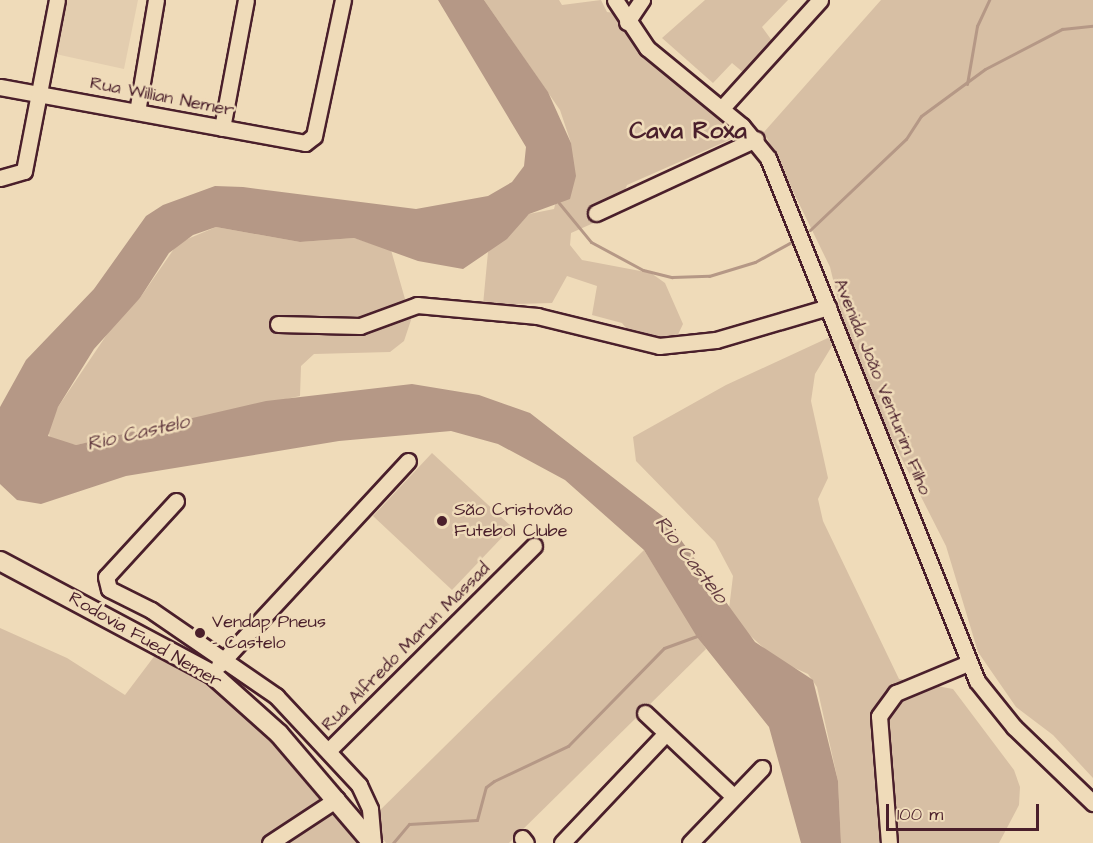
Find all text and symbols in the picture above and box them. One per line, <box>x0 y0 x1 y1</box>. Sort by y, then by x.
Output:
street label: Rua Willian Nemer <box>88 72 236 122</box>
district label: Cava Roxa <box>629 118 747 146</box>
street label: Avenida João Venturim Filho <box>829 276 935 498</box>
water label: Rio Castelo <box>85 410 191 456</box>
place label: São Cristovão Futebol Clube <box>454 500 573 542</box>
water label: Rio Castelo <box>649 512 733 608</box>
marker: São Cristovão Futebol Clube <box>435 514 449 528</box>
street label: Rua Alfredo Marun Massad <box>317 558 495 736</box>
street label: Rodovia Fued Nemer <box>65 587 225 693</box>
place label: Vendap Pneus - Castelo <box>212 612 326 654</box>
marker: Vendap Pneus - Castelo <box>193 626 207 640</box>
scale bar <box>889 792 1042 830</box>
text: 100 m <box>897 802 943 827</box>

